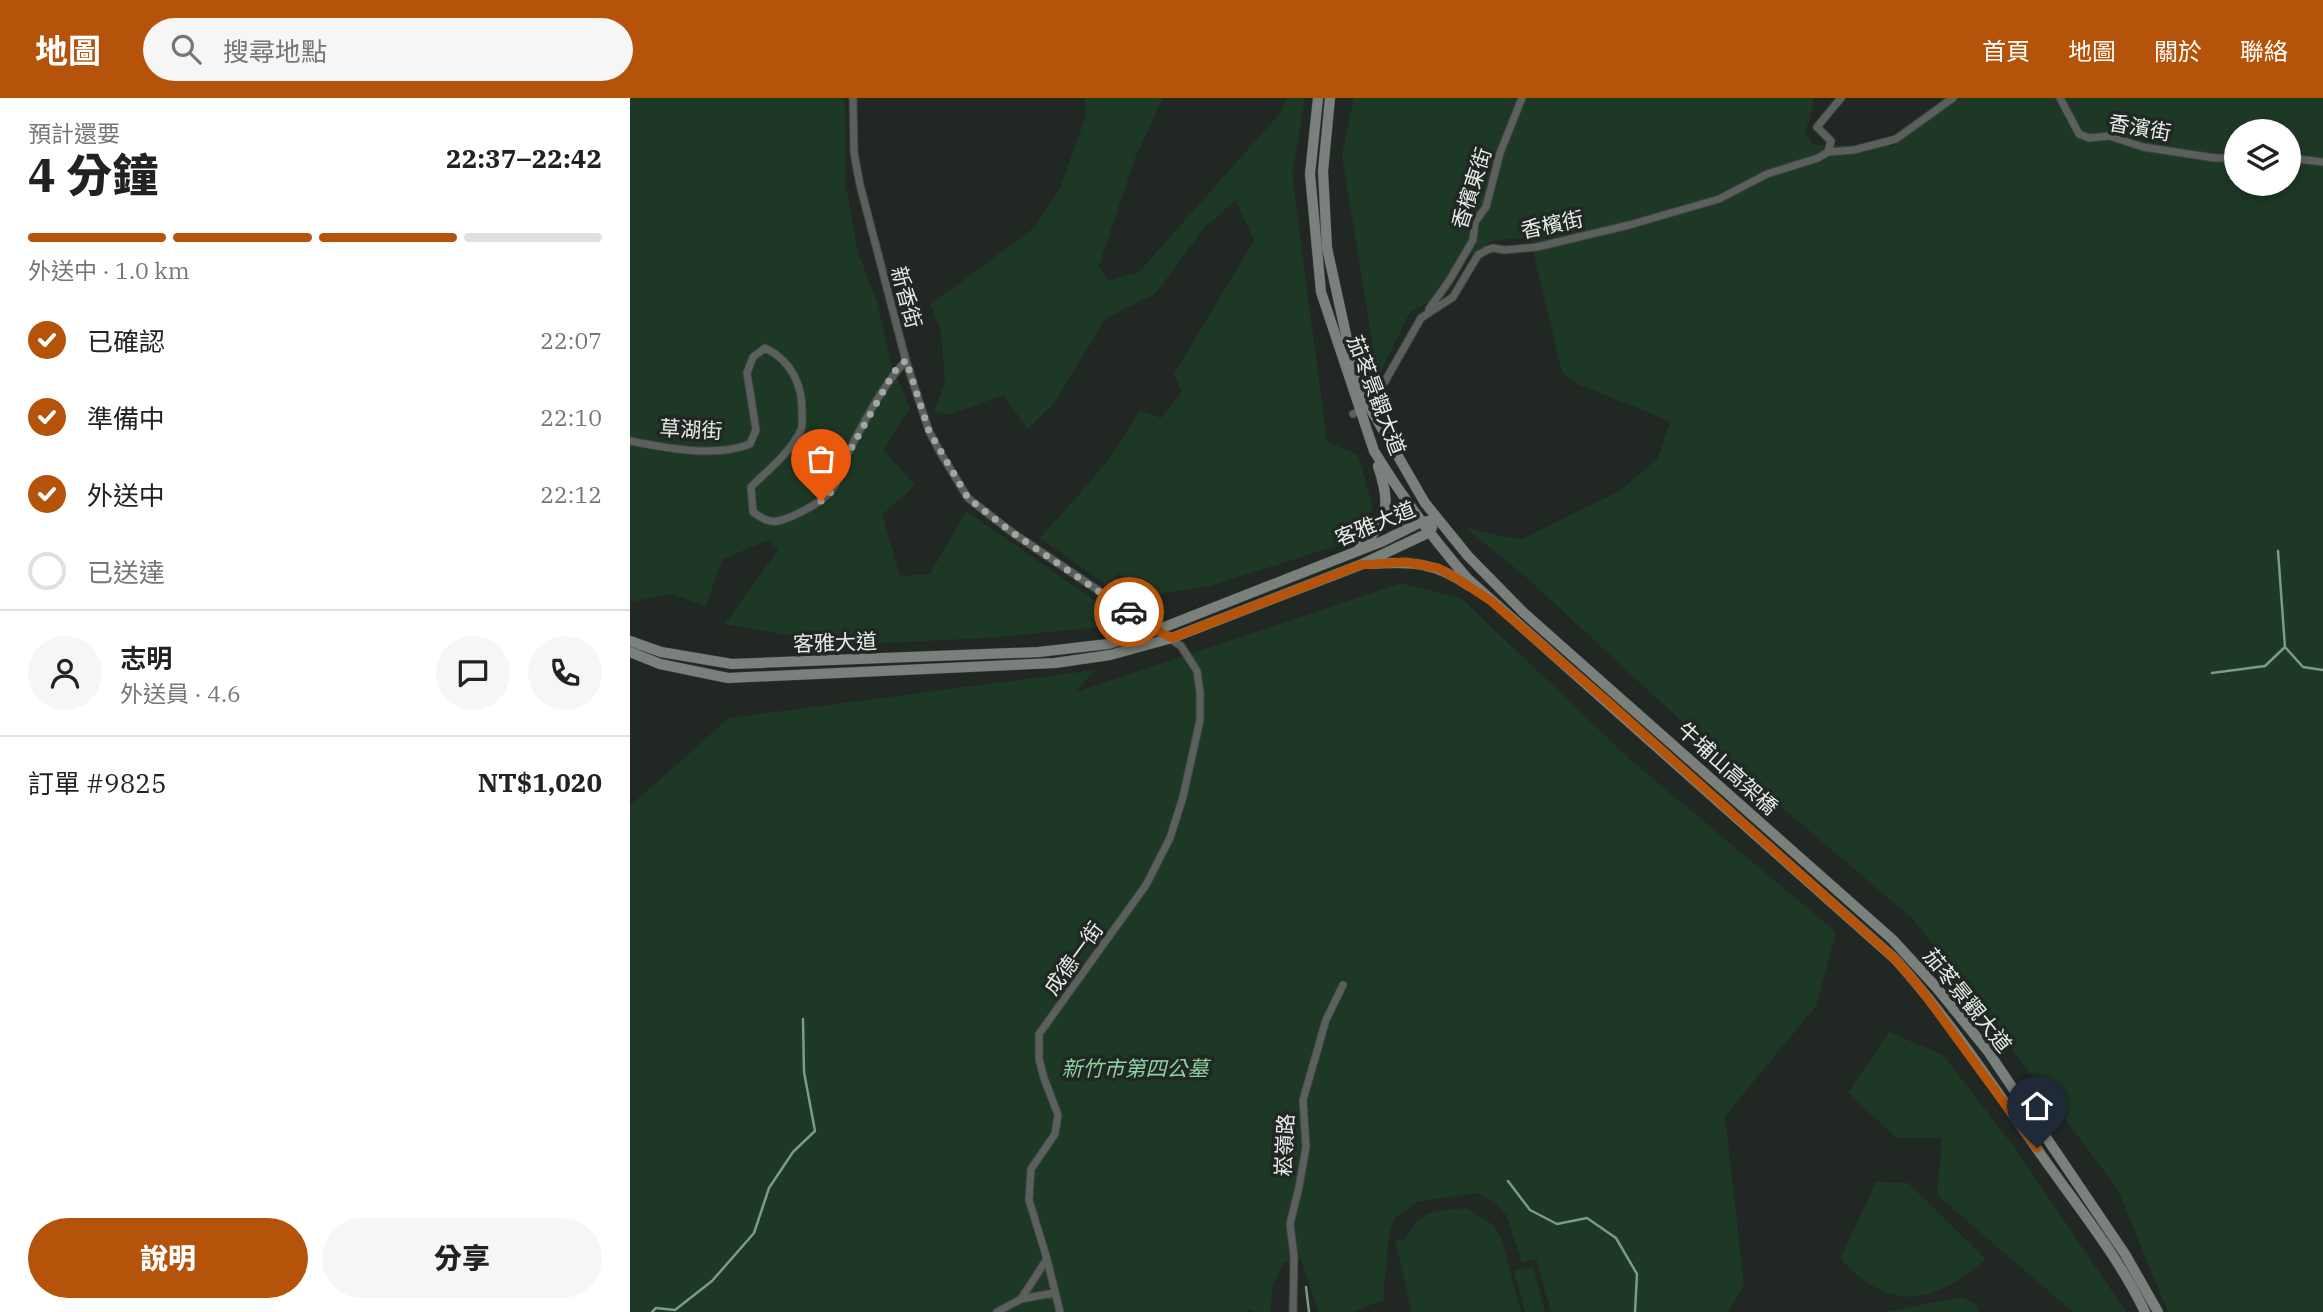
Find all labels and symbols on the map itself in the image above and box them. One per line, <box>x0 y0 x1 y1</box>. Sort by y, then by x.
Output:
street label: 香濱街 <box>2107 108 2173 146</box>
street label: 香檳東街 <box>1445 144 1497 232</box>
street label: 香檳街 <box>1518 204 1586 244</box>
street label: 新香街 <box>885 263 929 331</box>
street label: 茄苳景觀大道 <box>1341 331 1413 459</box>
street label: 草湖街 <box>659 413 723 445</box>
pin <box>791 429 851 501</box>
street label: 客雅大道 <box>1331 494 1419 552</box>
courier <box>1094 577 1164 647</box>
street label: 客雅大道 <box>793 627 877 657</box>
street label: 牛埔山高架橋 <box>1672 715 1784 821</box>
street label: 成德一街 <box>1037 916 1109 1000</box>
street label: 茄苳景觀大道 <box>1917 942 2019 1058</box>
park label: 新竹市第四公墓 <box>1062 1054 1211 1082</box>
pin <box>2007 1076 2067 1148</box>
street label: 崧嶺路 <box>1268 1113 1300 1177</box>

